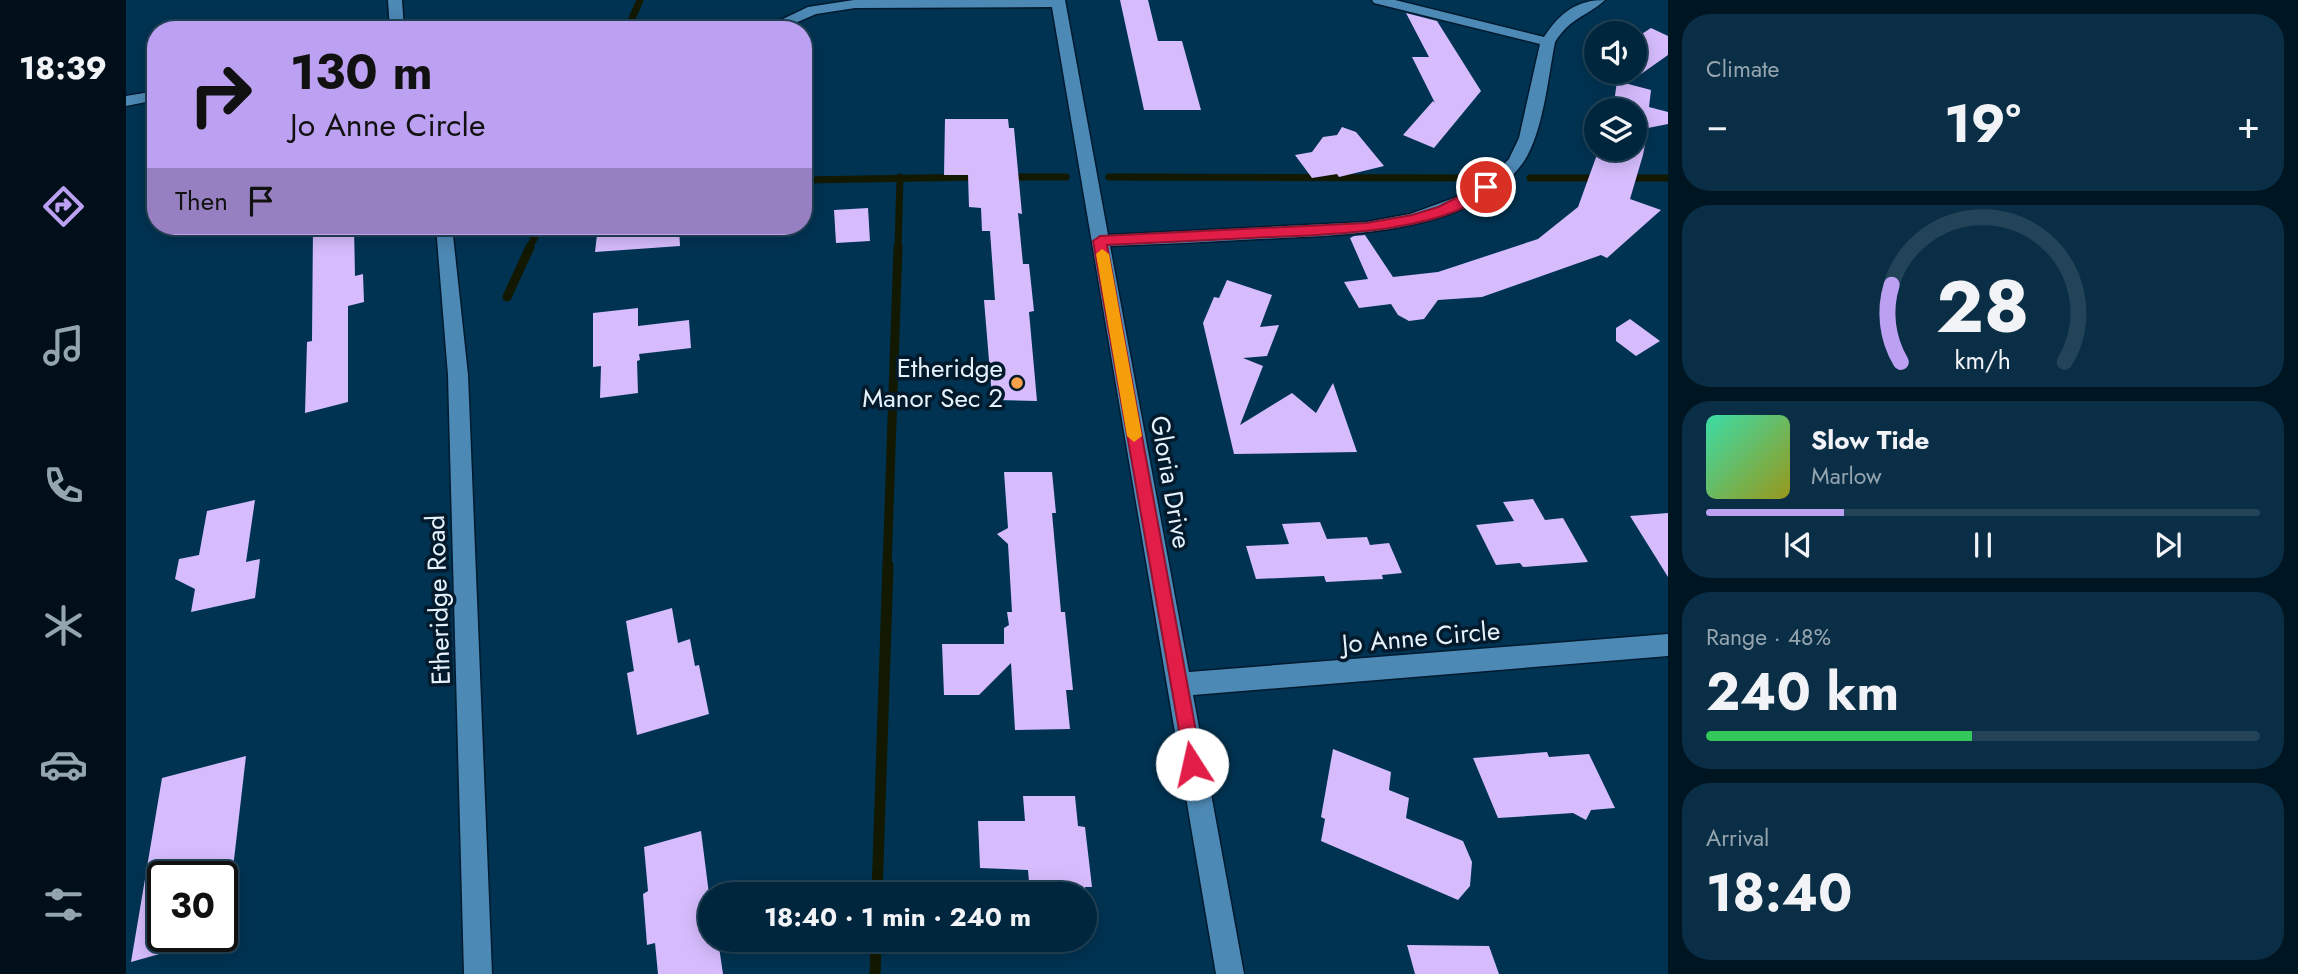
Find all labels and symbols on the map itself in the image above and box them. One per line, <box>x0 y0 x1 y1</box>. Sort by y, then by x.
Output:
pin <box>1456 157 1516 217</box>
place label: Etheridge Manor Sec 2 <box>862 349 1003 417</box>
marker: Etheridge Manor Sec 2 <box>1009 375 1025 391</box>
street label: Gloria Drive <box>1141 413 1201 551</box>
street label: Etheridge Road <box>416 514 460 686</box>
street label: Jo Anne Circle <box>1337 611 1502 663</box>
position arrow <box>1155 727 1229 801</box>
speed limit sign: 30 <box>147 861 238 952</box>

